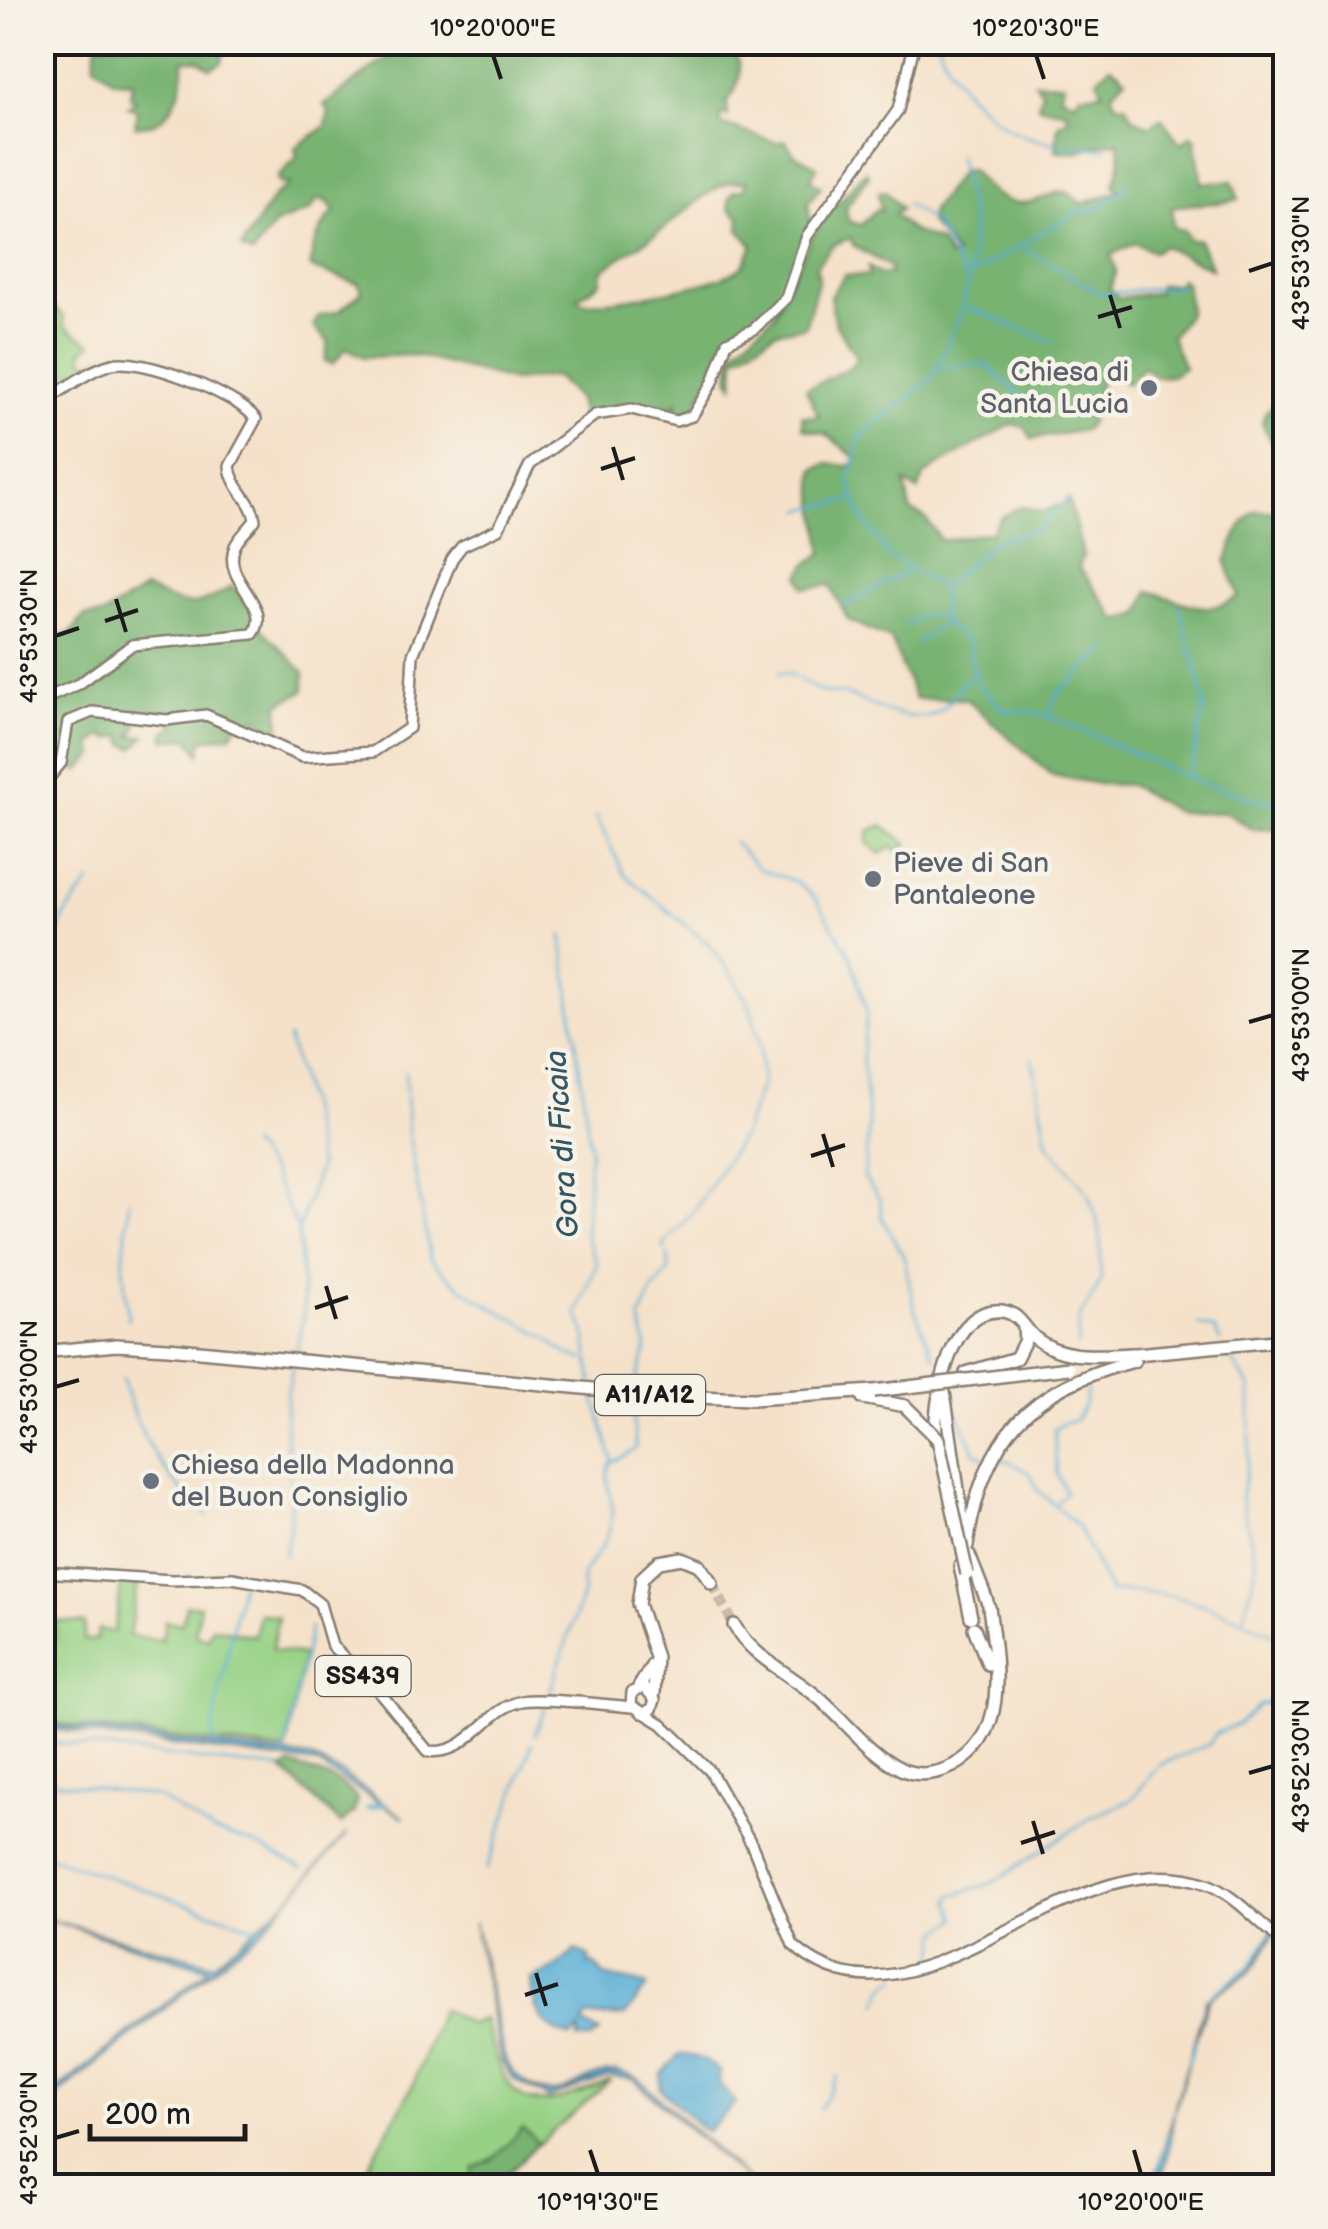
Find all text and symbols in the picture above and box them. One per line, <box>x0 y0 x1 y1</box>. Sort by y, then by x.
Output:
text: 10°20'00"E <box>430 13 556 44</box>
text: 10°20'30"E <box>973 13 1099 44</box>
text: 43°53'30"N <box>1286 195 1317 331</box>
place label: Chiesa di Santa Lucia <box>980 356 1129 421</box>
marker: Chiesa di Santa Lucia <box>1138 377 1160 399</box>
text: 43°53'30"N <box>14 568 45 704</box>
place label: Pieve di San Pantaleone <box>893 847 1049 912</box>
marker: Pieve di San Pantaleone <box>862 868 884 890</box>
text: 43°53'00"N <box>1286 948 1317 1082</box>
water label: Gora di Ficaia <box>538 1049 588 1239</box>
text: 43°53'00"N <box>14 1320 45 1454</box>
road number: A11/A12 <box>595 1375 705 1415</box>
place label: Chiesa della Madonna del Buon Consiglio <box>171 1449 455 1514</box>
marker: Chiesa della Madonna del Buon Consiglio <box>140 1470 162 1492</box>
road number: SS439 <box>316 1656 410 1696</box>
text: 43°52'30"N <box>1286 1699 1317 1833</box>
text: 43°52'30"N <box>14 2071 45 2205</box>
scale bar <box>90 2079 245 2141</box>
text: 200 m <box>105 2097 191 2133</box>
text: 10°19'30"E <box>537 2187 659 2218</box>
text: 10°20'00"E <box>1078 2187 1204 2218</box>

